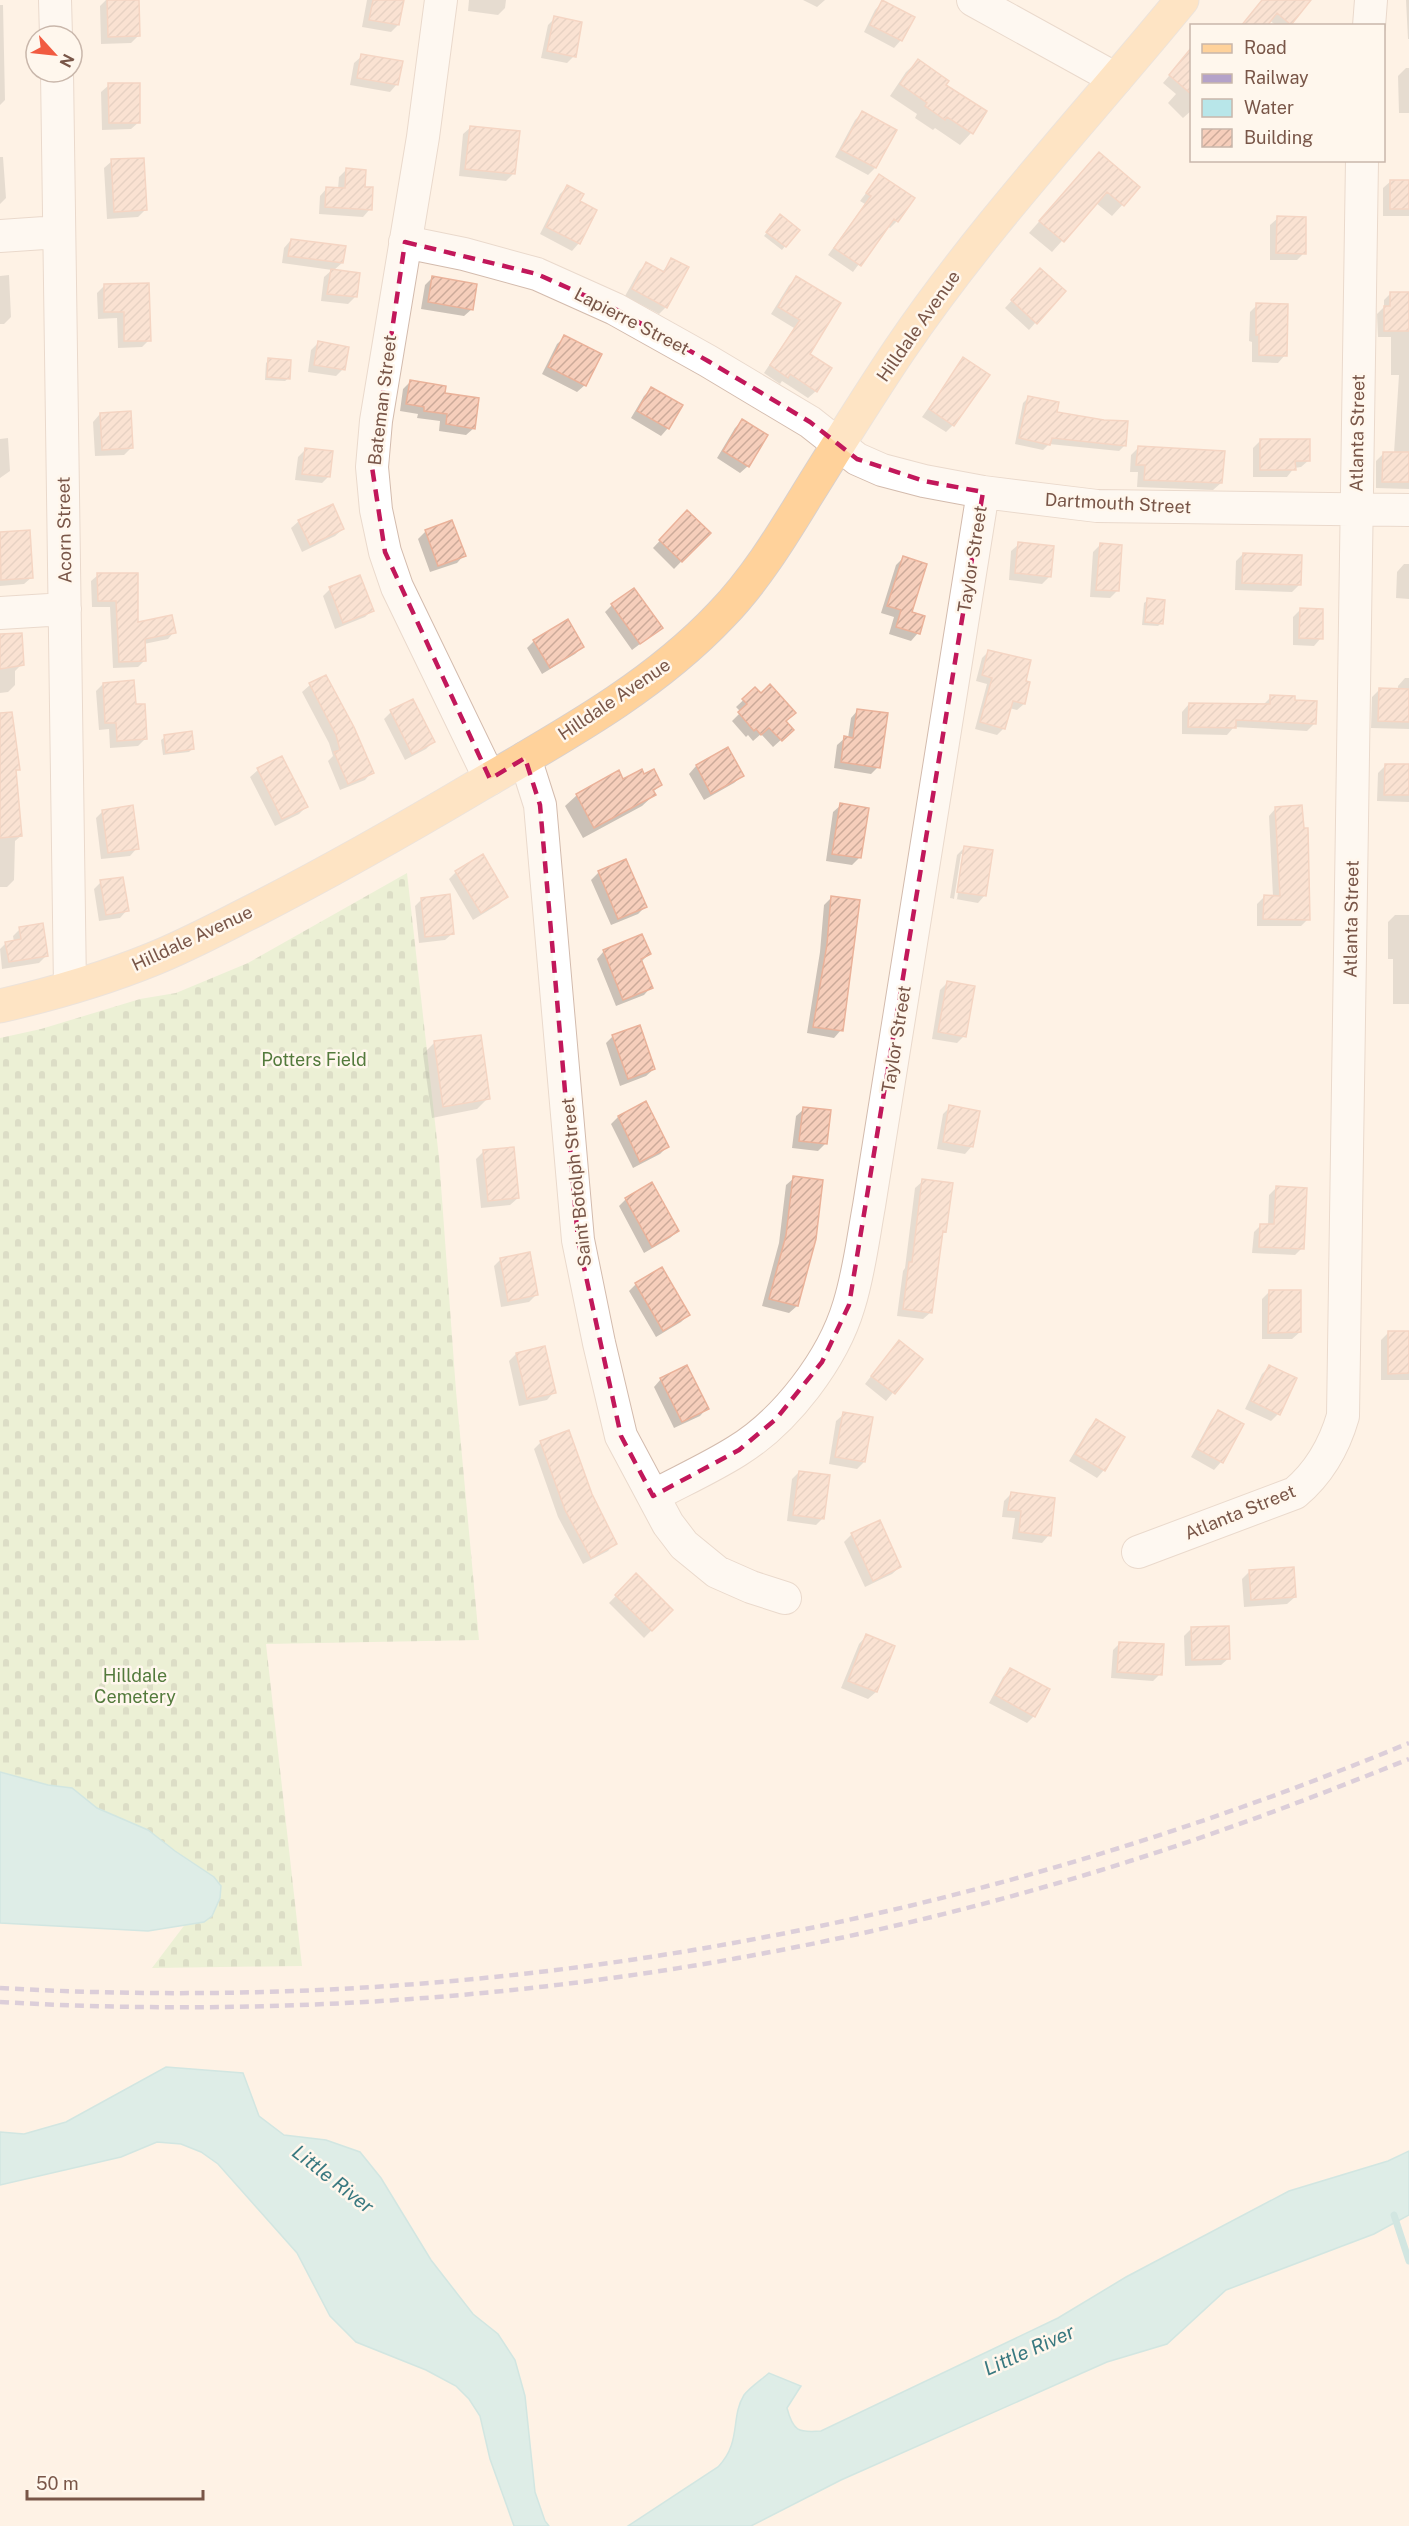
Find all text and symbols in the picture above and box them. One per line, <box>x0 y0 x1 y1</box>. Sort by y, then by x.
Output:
north arrow <box>24 24 84 84</box>
legend <box>1190 24 1385 162</box>
text: Road <box>1244 37 1287 58</box>
text: N <box>56 51 78 70</box>
text: Railway <box>1244 67 1309 88</box>
text: Water <box>1244 97 1294 118</box>
text: Building <box>1244 127 1313 148</box>
street label: Hilldale Avenue <box>872 267 964 385</box>
street label: Lapierre Street <box>571 283 693 359</box>
street label: Bateman Street <box>364 333 400 467</box>
street label: Atlanta Street <box>1345 374 1369 492</box>
street label: Acorn Street <box>53 476 75 584</box>
street label: Dartmouth Street <box>1044 489 1192 517</box>
street label: Taylor Street <box>953 504 991 614</box>
street label: Hilldale Avenue <box>554 654 674 744</box>
street label: Atlanta Street <box>1339 860 1363 978</box>
street label: Hilldale Avenue <box>128 901 256 975</box>
street label: Taylor Street <box>877 984 915 1094</box>
park label: Potters Field <box>261 1049 367 1070</box>
street label: Saint Botolph Street <box>557 1096 595 1268</box>
street label: Atlanta Street <box>1181 1480 1299 1544</box>
park label: Hilldale Cemetery <box>94 1665 176 1707</box>
water label: Little River <box>287 2140 379 2219</box>
water label: Little River <box>980 2319 1079 2381</box>
scale bar <box>27 2463 202 2501</box>
text: 50 m <box>36 2473 79 2494</box>

